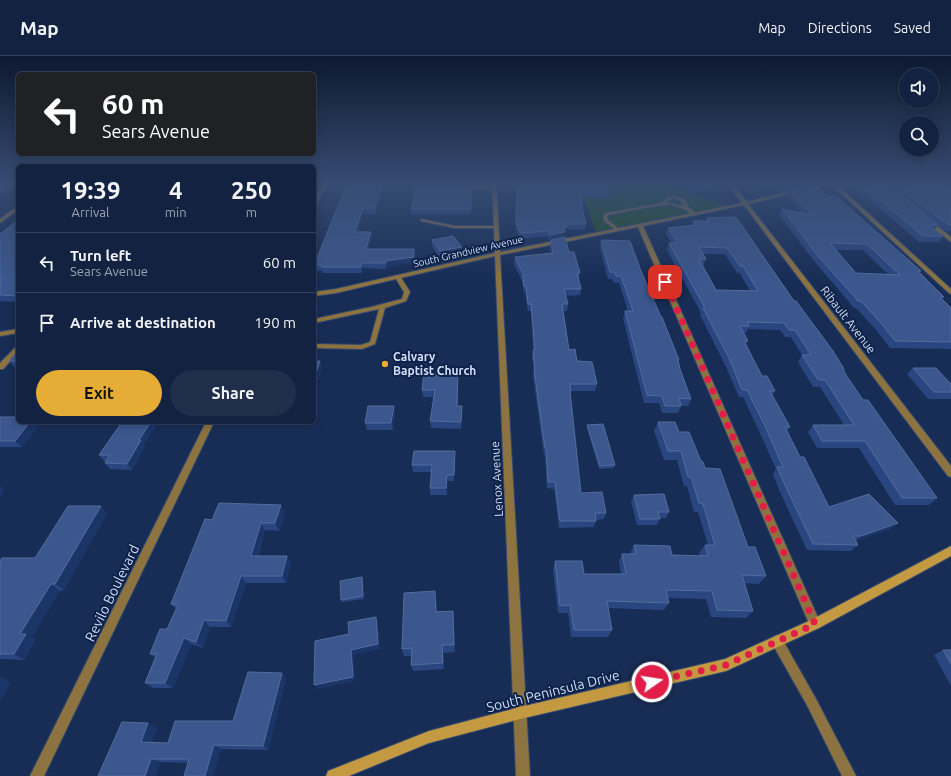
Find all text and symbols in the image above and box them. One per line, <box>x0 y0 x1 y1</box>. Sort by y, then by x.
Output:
text: Map <box>20 17 59 39</box>
text: Map <box>758 20 786 36</box>
text: Directions <box>808 20 872 36</box>
text: Saved <box>894 20 931 36</box>
map controls <box>899 68 939 156</box>
button: sound <box>899 68 939 108</box>
icon: left <box>36 88 88 140</box>
text: 60 m <box>102 88 164 119</box>
button: search <box>899 116 939 156</box>
text: Sears Avenue <box>102 121 210 141</box>
text: 19:39 <box>60 177 120 204</box>
text: 4 <box>169 177 182 204</box>
text: 250 <box>231 177 272 204</box>
text: Arrival <box>71 205 109 219</box>
text: min <box>165 205 187 219</box>
text: m <box>246 205 257 219</box>
street label: South Grandview Avenue <box>412 233 524 269</box>
text: Turn left <box>70 247 131 264</box>
icon: left <box>36 252 58 274</box>
text: 60 m <box>263 254 296 271</box>
text: Sears Avenue <box>70 264 148 278</box>
pin <box>648 265 682 299</box>
icon: arrive <box>654 271 676 293</box>
street label: Ribault Avenue <box>818 284 879 356</box>
icon: arrive <box>36 312 58 334</box>
text: Arrive at destination <box>70 314 216 331</box>
text: 190 m <box>254 314 296 331</box>
place label: Calvary Baptist Church <box>393 350 476 377</box>
marker: Calvary Baptist Church <box>380 359 390 369</box>
button: Exit <box>36 370 162 416</box>
button: Share <box>170 370 296 416</box>
street label: Lenox Avenue <box>488 441 505 517</box>
street label: Revilo Boulevard <box>82 542 142 644</box>
position arrow <box>631 661 673 703</box>
street label: South Peninsula Drive <box>485 667 621 715</box>

